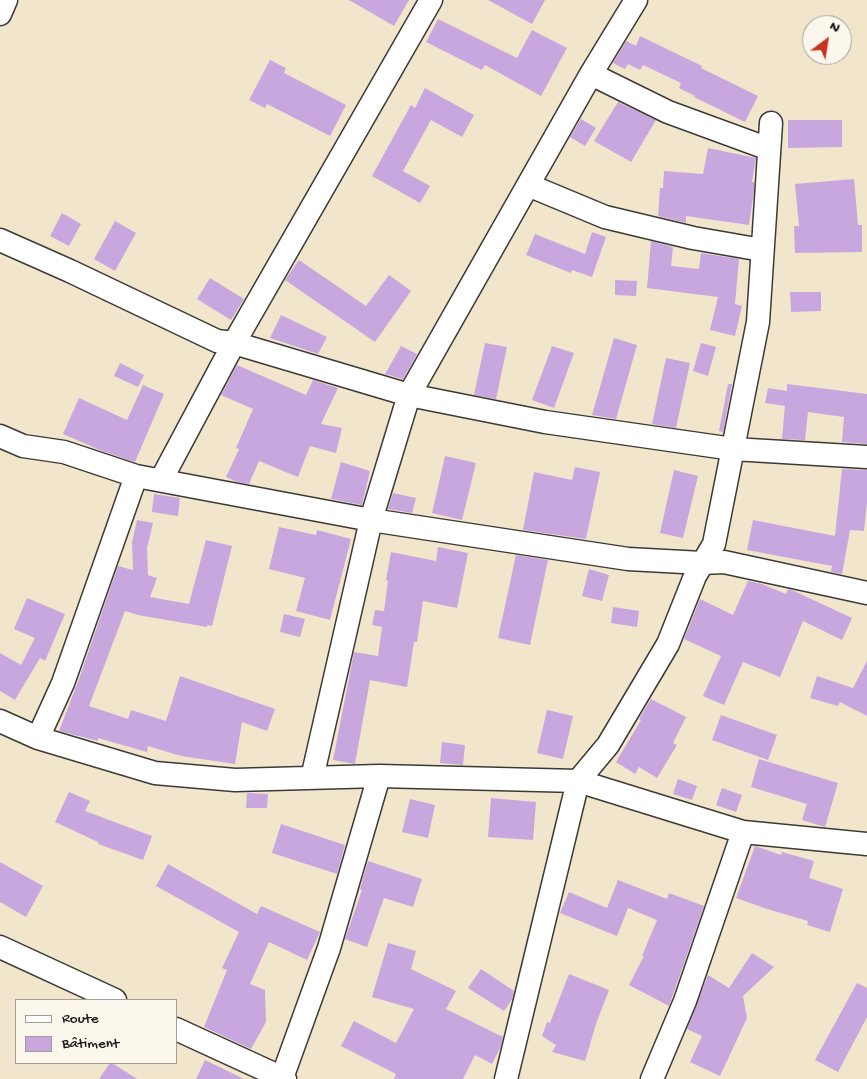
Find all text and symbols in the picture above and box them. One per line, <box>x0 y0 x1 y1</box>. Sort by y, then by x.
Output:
north arrow <box>802 15 852 65</box>
text: N <box>826 18 843 37</box>
legend <box>15 999 178 1064</box>
text: Route <box>62 1010 99 1028</box>
text: Bâtiment <box>62 1035 119 1053</box>

